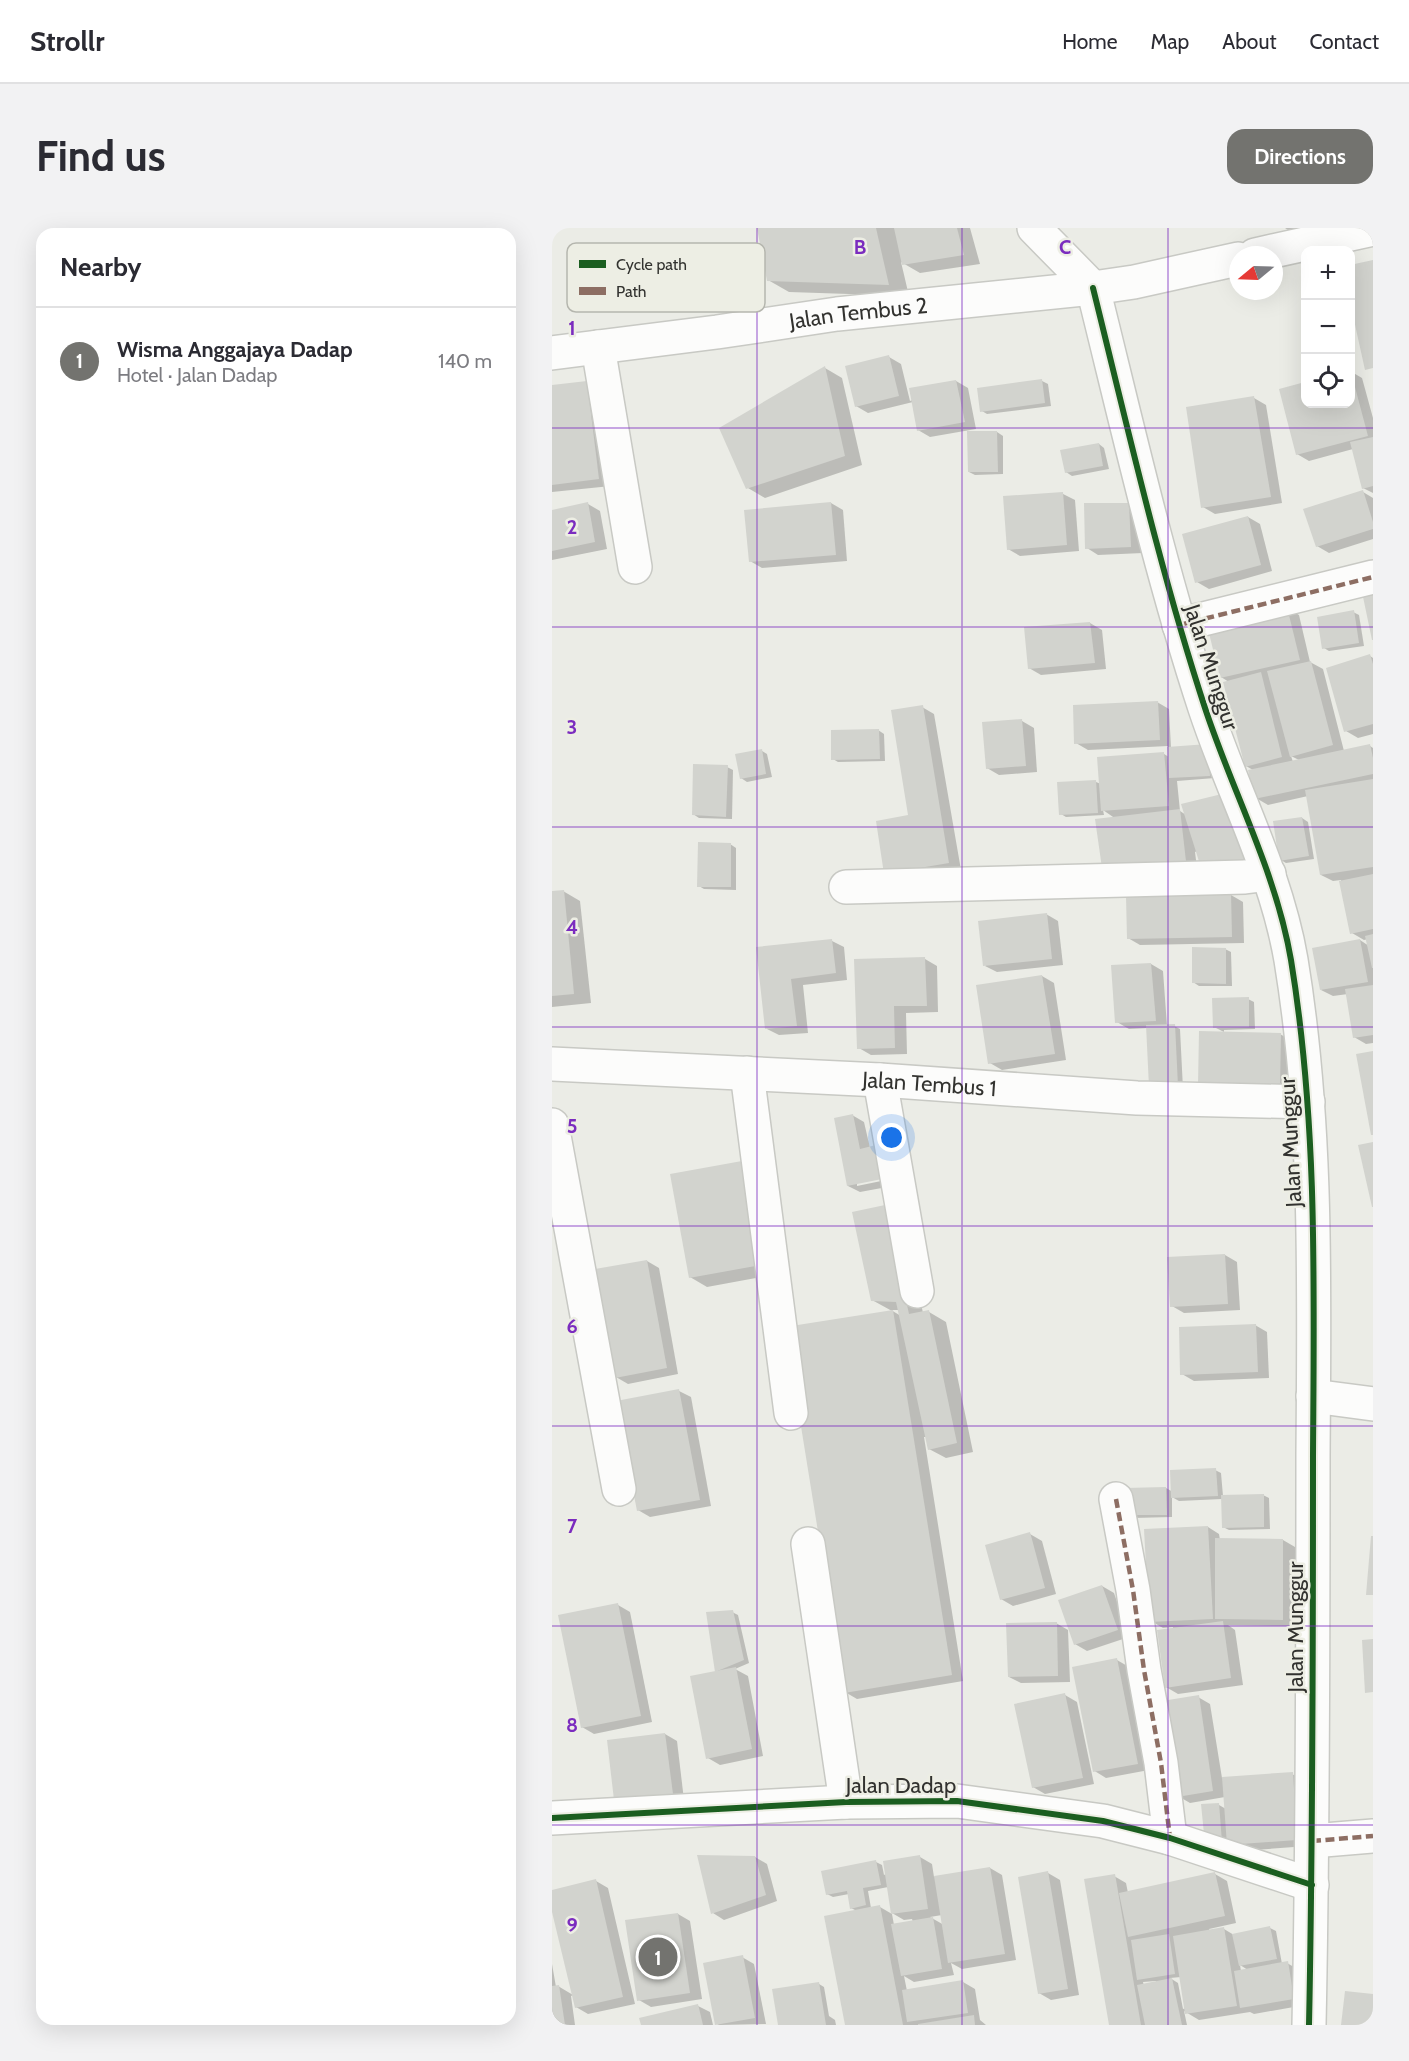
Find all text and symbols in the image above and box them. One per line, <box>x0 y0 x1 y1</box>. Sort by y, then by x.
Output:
text: Strollr <box>30 24 104 58</box>
text: Home <box>1062 29 1118 54</box>
text: Map <box>1151 29 1189 54</box>
text: About <box>1222 29 1276 54</box>
text: Contact <box>1309 29 1379 54</box>
button: Directions <box>1227 129 1373 184</box>
text: Find us <box>36 130 165 182</box>
text: B <box>854 235 866 259</box>
text: C <box>1059 235 1071 259</box>
legend <box>567 243 765 312</box>
north arrow <box>1229 246 1283 300</box>
map controls <box>1301 246 1355 408</box>
button: + <box>1301 246 1355 300</box>
text: Nearby <box>60 251 141 283</box>
text: Cycle path <box>616 255 687 274</box>
text: Path <box>616 282 647 301</box>
street label: Jalan Tembus 2 <box>786 292 929 335</box>
button: − <box>1301 300 1355 354</box>
text: 1 <box>568 316 576 340</box>
text: Wisma Anggajaya Dadap <box>117 336 353 363</box>
text: 1 <box>76 349 83 373</box>
text: 140 m <box>438 349 492 373</box>
button: locate <box>1301 354 1355 408</box>
text: Hotel · Jalan Dadap <box>117 363 277 387</box>
text: 2 <box>567 515 577 539</box>
street label: Jalan Munggur <box>1178 600 1245 734</box>
text: 3 <box>567 715 577 739</box>
text: 4 <box>566 915 578 939</box>
street label: Jalan Tembus 1 <box>861 1066 998 1102</box>
street label: Jalan Munggur <box>1274 1076 1307 1209</box>
text: 5 <box>567 1114 577 1138</box>
your location <box>877 1123 906 1152</box>
text: 6 <box>566 1314 578 1338</box>
text: 7 <box>567 1514 578 1538</box>
street label: Jalan Munggur <box>1282 1562 1309 1693</box>
text: 8 <box>566 1713 578 1737</box>
street label: Jalan Dadap <box>845 1772 956 1799</box>
text: 9 <box>566 1913 578 1937</box>
pin: 1 <box>638 1934 678 1980</box>

